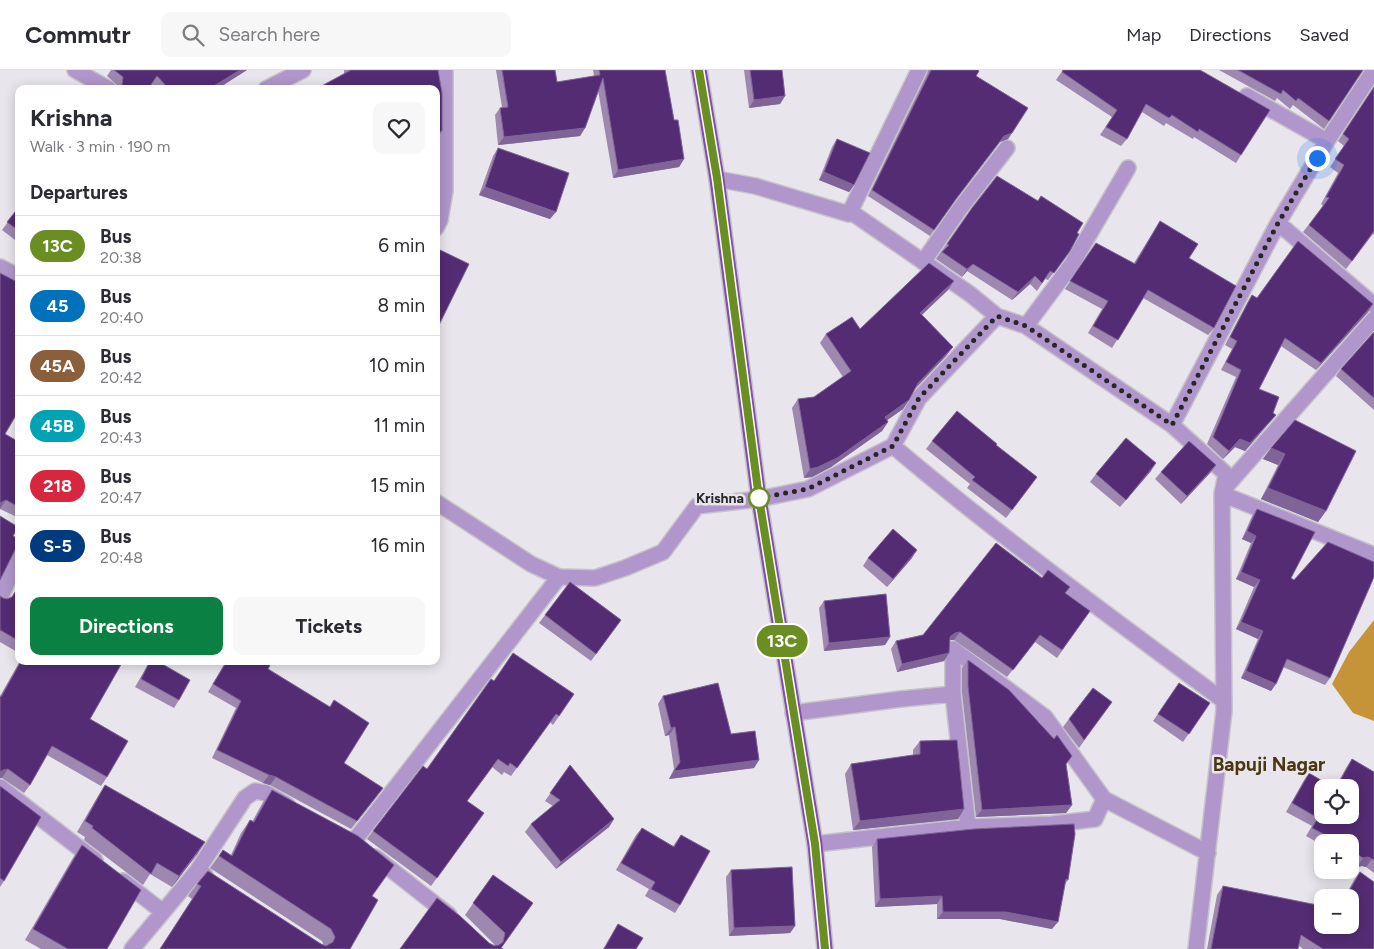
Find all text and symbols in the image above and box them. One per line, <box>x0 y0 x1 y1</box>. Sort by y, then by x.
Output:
search box <box>161 12 511 57</box>
text: Commutr <box>25 20 131 49</box>
icon: search <box>179 21 207 49</box>
text: Search here <box>219 23 320 46</box>
text: Map <box>1126 24 1161 46</box>
text: Directions <box>1189 24 1271 46</box>
text: Saved <box>1299 24 1349 46</box>
button: heart <box>373 102 425 154</box>
text: Krishna <box>30 103 112 132</box>
text: Walk · 3 min · 190 m <box>30 137 171 156</box>
your location <box>1305 146 1330 171</box>
text: Departures <box>30 181 128 204</box>
text: Bus <box>100 225 131 248</box>
text: 6 min <box>378 234 425 257</box>
text: 13C <box>42 235 73 257</box>
text: 20:38 <box>100 248 142 267</box>
text: Bus <box>100 285 131 308</box>
text: 8 min <box>377 294 425 317</box>
text: 45 <box>47 295 68 317</box>
text: 20:40 <box>100 308 143 327</box>
text: Bus <box>100 345 131 368</box>
text: 10 min <box>369 354 425 377</box>
text: 45A <box>40 355 75 377</box>
text: 20:42 <box>100 368 142 387</box>
text: Bus <box>100 405 131 428</box>
text: 11 min <box>373 414 425 437</box>
text: 45B <box>41 415 74 437</box>
text: 20:43 <box>100 428 142 447</box>
text: Bus <box>100 465 131 488</box>
text: 15 min <box>370 474 425 497</box>
text: 218 <box>43 475 72 497</box>
marker: Krishna <box>748 487 770 509</box>
text: 20:47 <box>100 488 142 507</box>
place label: Krishna <box>696 490 744 507</box>
text: Bus <box>100 525 131 548</box>
text: 16 min <box>371 534 425 557</box>
text: S-5 <box>43 535 72 557</box>
text: 20:48 <box>100 548 143 567</box>
button: Directions <box>30 597 223 655</box>
button: Tickets <box>233 597 425 655</box>
line badge: 13C <box>753 625 811 657</box>
text: 13C <box>767 630 797 652</box>
district label: Bapuji Nagar <box>1213 753 1325 776</box>
map controls <box>1314 779 1359 934</box>
button: locate <box>1314 779 1359 824</box>
button: + <box>1314 834 1359 879</box>
button: − <box>1314 889 1359 934</box>

